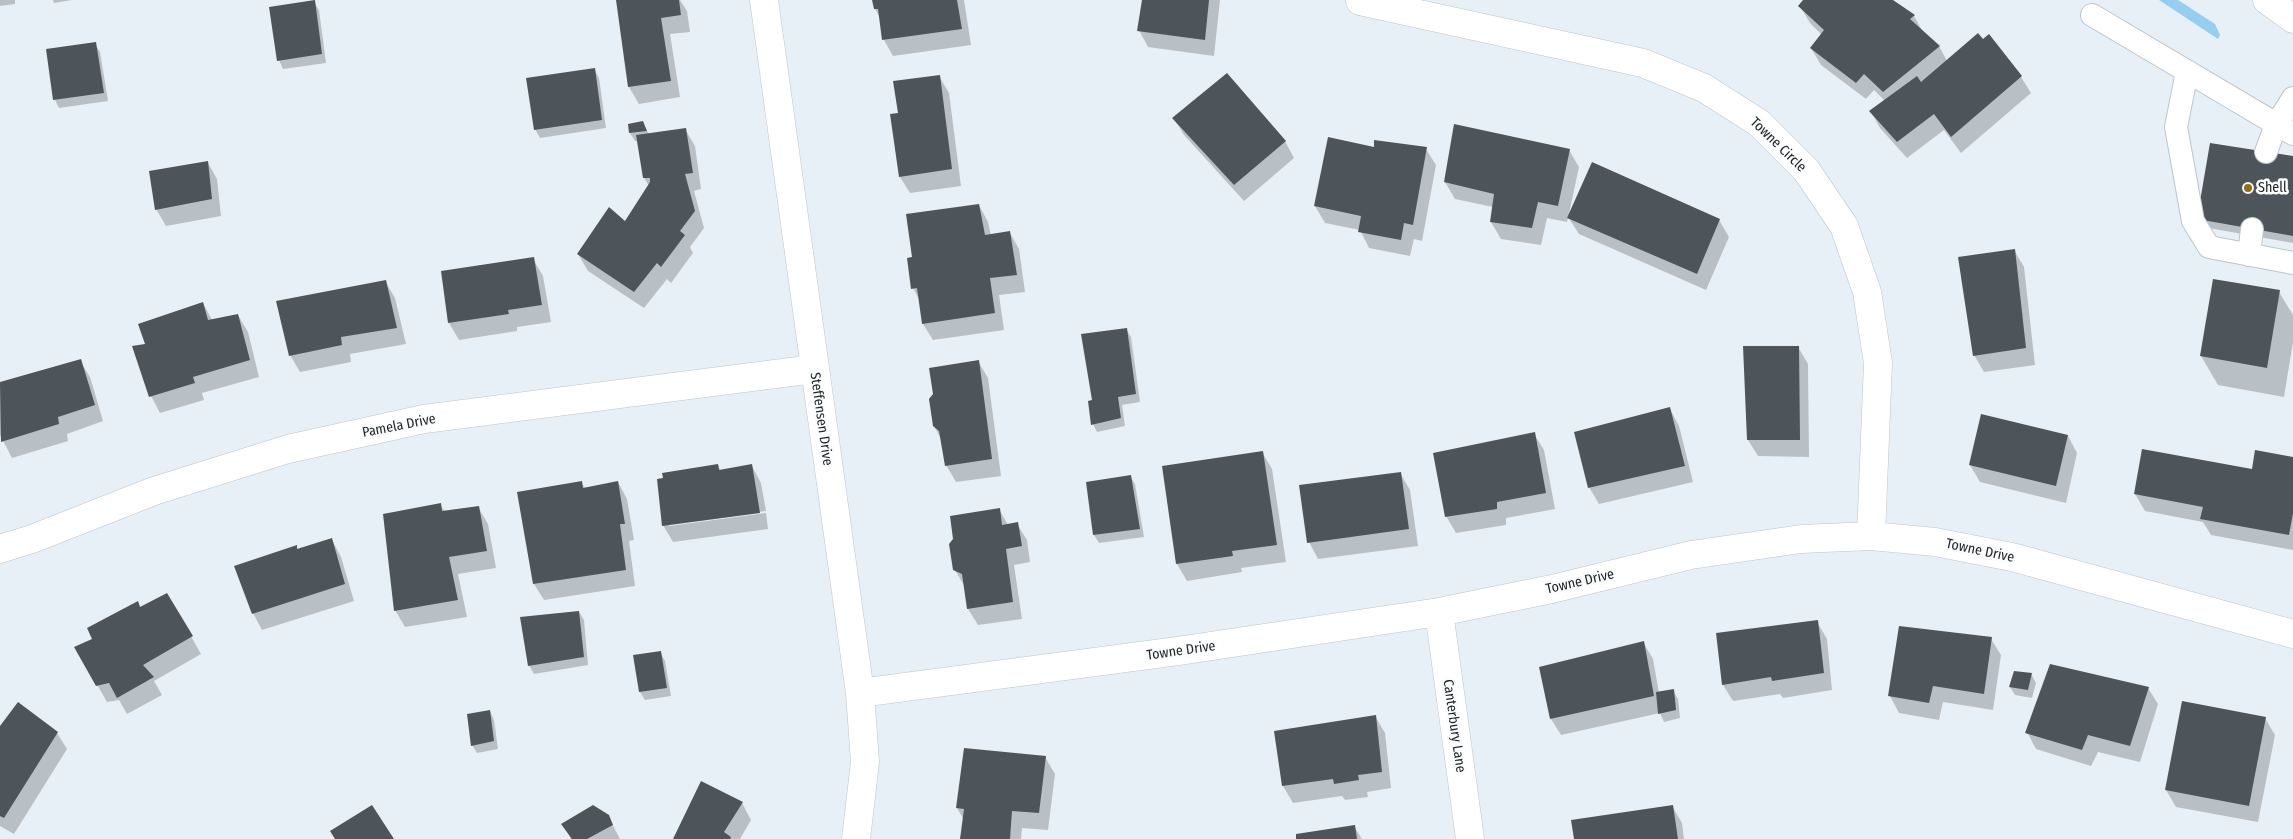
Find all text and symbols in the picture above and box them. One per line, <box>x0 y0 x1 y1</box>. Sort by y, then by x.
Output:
street label: Towne Circle <box>1746 114 1810 176</box>
place label: Shell <box>2258 180 2287 196</box>
marker: Shell <box>2242 182 2254 194</box>
street label: Steffensen Drive <box>806 371 836 467</box>
street label: Pamela Drive <box>361 411 437 441</box>
street label: Towne Drive <box>1944 536 2016 566</box>
street label: Towne Drive <box>1544 566 1616 598</box>
street label: Towne Drive <box>1145 638 1217 664</box>
street label: Canterbury Lane <box>1439 678 1469 774</box>

